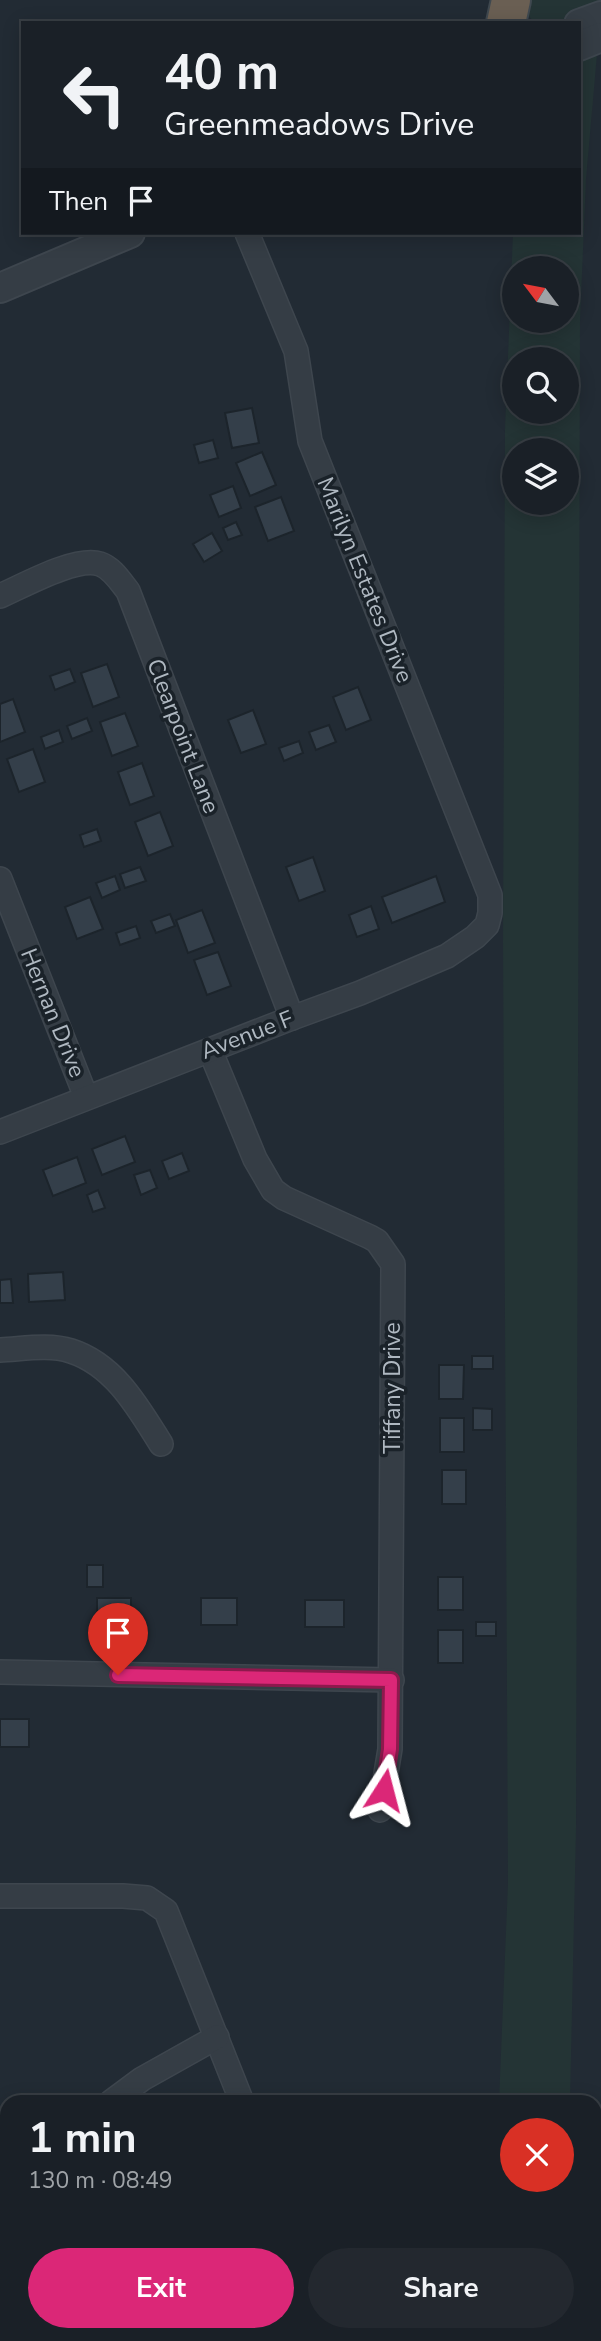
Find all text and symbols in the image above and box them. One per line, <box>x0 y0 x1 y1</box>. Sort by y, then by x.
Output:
text: 40 m <box>164 39 279 106</box>
icon: left <box>49 49 140 140</box>
text: Greenmeadows Drive <box>164 103 474 146</box>
icon: arrive <box>122 182 160 220</box>
text: Then <box>49 184 108 219</box>
north arrow <box>502 256 579 332</box>
map controls <box>502 256 579 515</box>
button: search <box>502 347 579 424</box>
button: layers <box>502 438 579 515</box>
street label: Marilyn Estates Drive <box>310 473 420 687</box>
street label: Clearpoint Lane <box>139 654 227 818</box>
street label: Hernan Drive <box>13 944 93 1082</box>
street label: Avenue F <box>196 1003 298 1067</box>
street label: Tiffany Drive <box>377 1322 408 1454</box>
pin <box>88 1603 148 1675</box>
icon: arrive <box>99 1614 137 1652</box>
position arrow <box>347 1753 421 1827</box>
text: 1 min <box>28 2110 137 2167</box>
button: close <box>500 2118 574 2192</box>
text: 130 m · 08:49 <box>28 2165 173 2196</box>
button: Exit <box>28 2248 294 2328</box>
button: Share <box>308 2248 574 2328</box>

